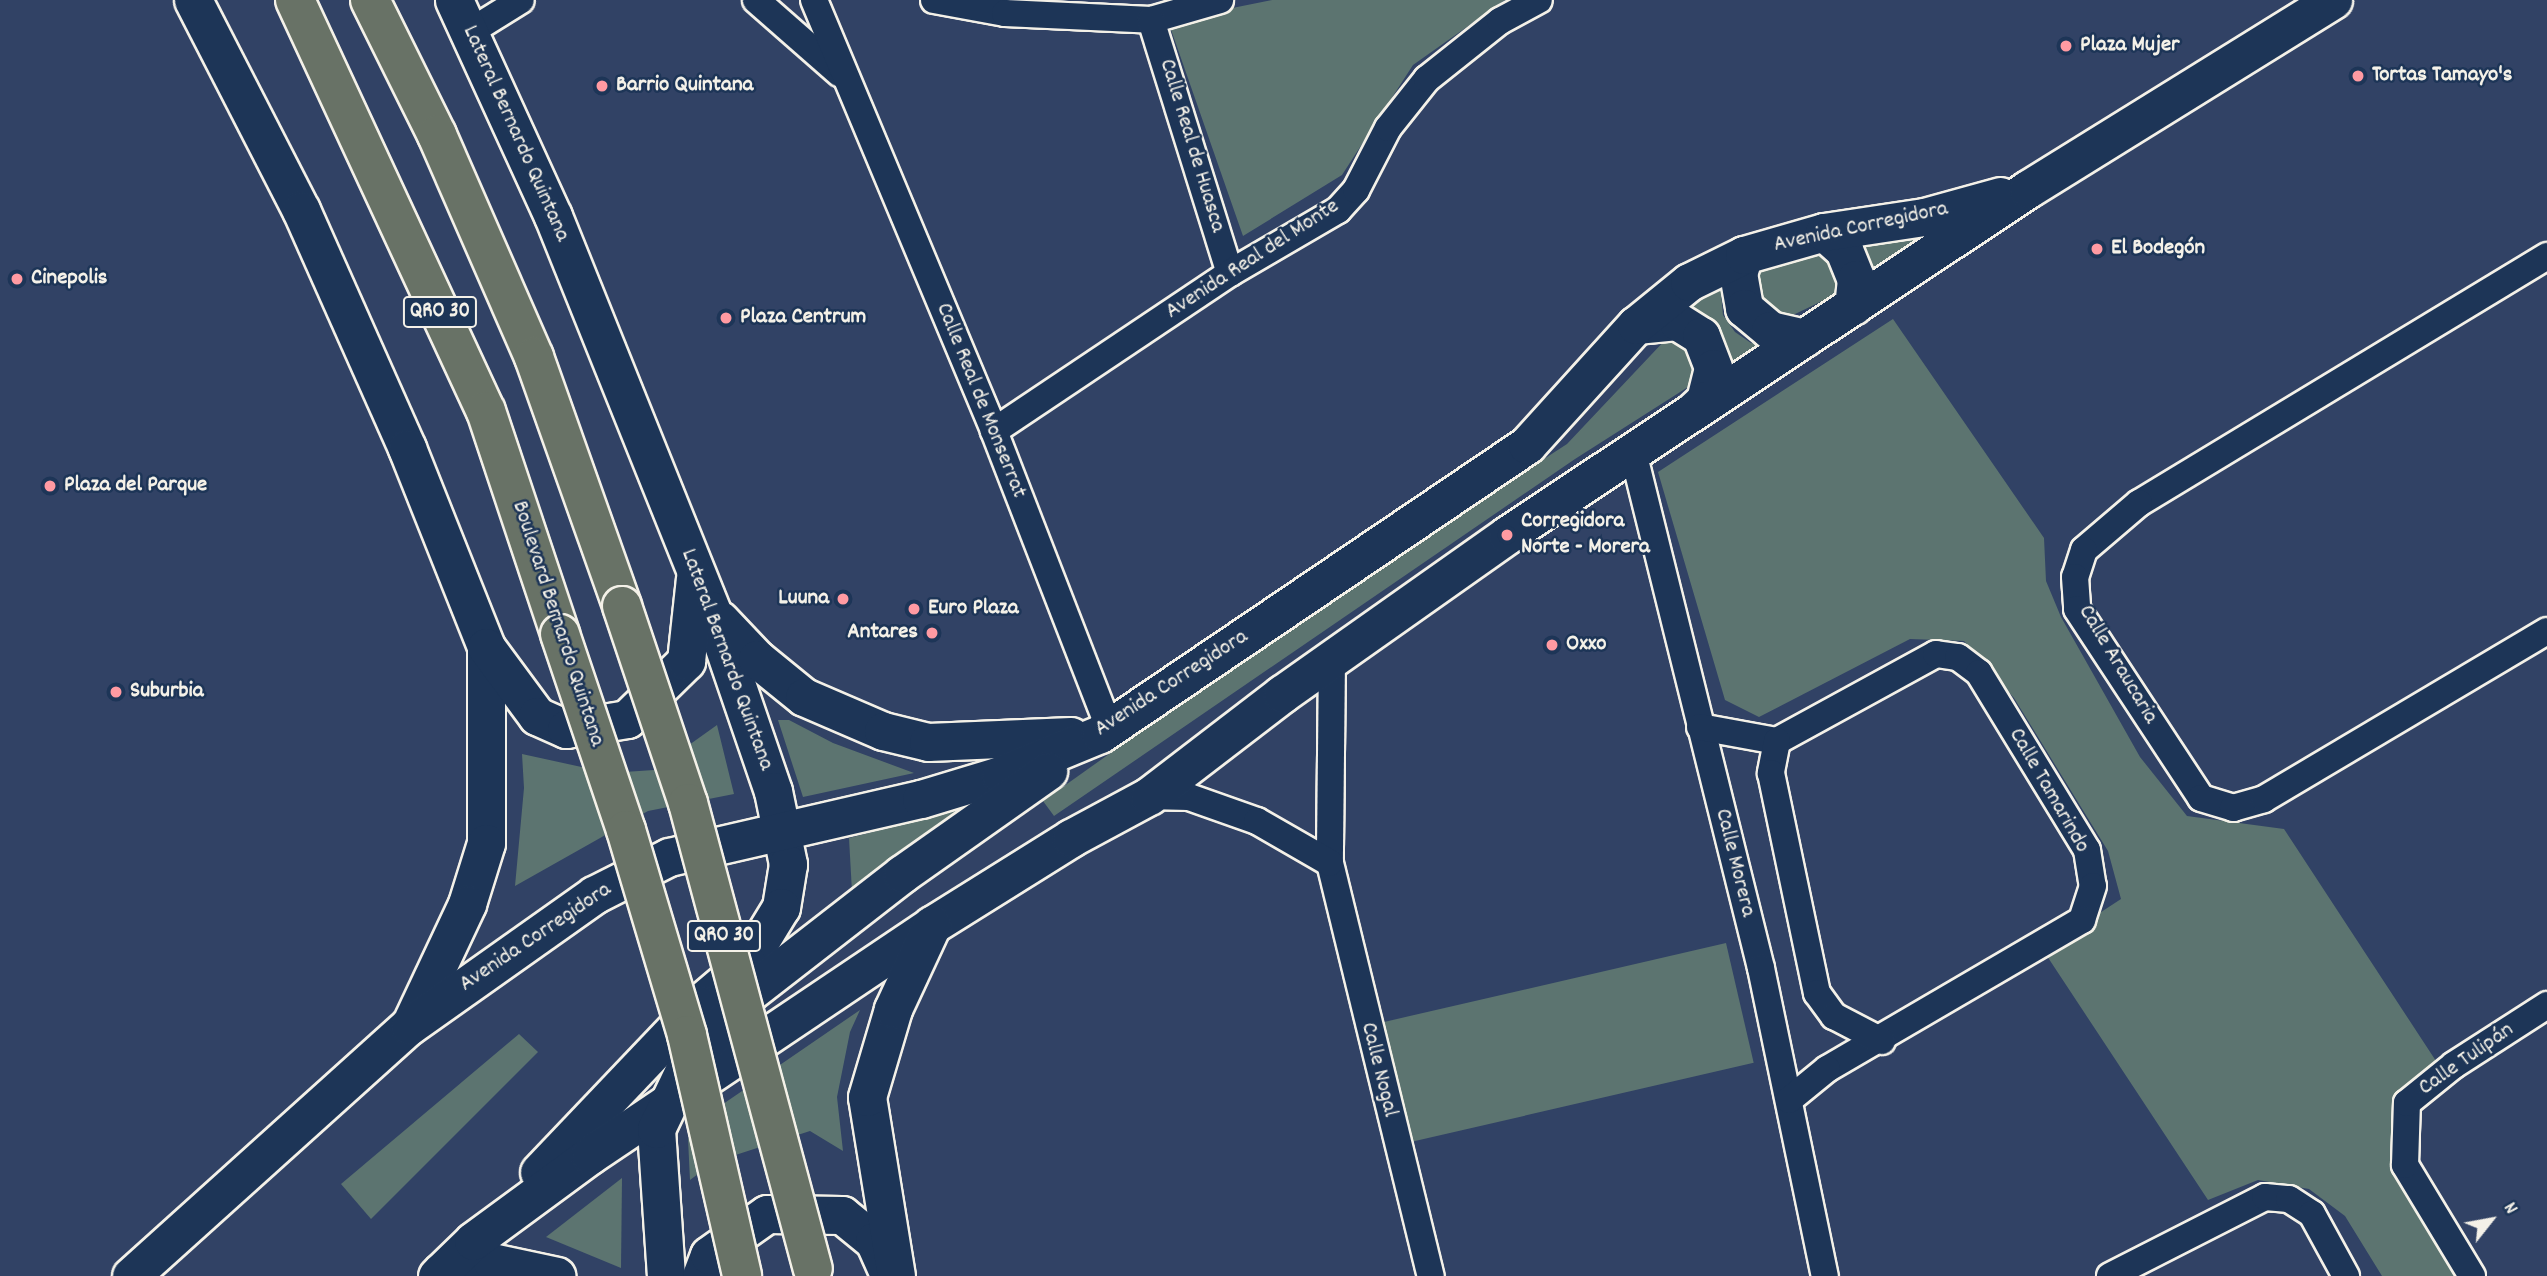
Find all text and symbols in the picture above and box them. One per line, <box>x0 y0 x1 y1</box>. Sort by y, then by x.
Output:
street label: Lateral Bernardo Quintana <box>455 22 575 246</box>
place label: Plaza Mujer <box>2080 32 2180 60</box>
marker: Plaza Mujer <box>2058 38 2074 54</box>
street label: Calle Real de Huasca <box>1152 56 1230 236</box>
place label: Tortas Tamayo's <box>2372 62 2512 90</box>
marker: Tortas Tamayo's <box>2350 68 2366 84</box>
place label: Barrio Quintana <box>616 72 753 100</box>
marker: Barrio Quintana <box>594 78 610 94</box>
street label: Avenida Real del Monte <box>1161 194 1345 326</box>
street label: Avenida Corregidora <box>1771 196 1951 260</box>
place label: El Bodegón <box>2111 235 2205 263</box>
marker: El Bodegón <box>2089 241 2105 257</box>
place label: Cinepolis <box>31 265 108 293</box>
marker: Cinepolis <box>9 271 25 287</box>
road number: QRO 30 <box>402 294 478 330</box>
street label: Calle Real de Monserrat <box>928 299 1032 503</box>
place label: Plaza Centrum <box>740 304 866 332</box>
marker: Plaza Centrum <box>718 310 734 326</box>
place label: Plaza del Parque <box>64 472 207 500</box>
marker: Plaza del Parque <box>42 478 58 494</box>
street label: Boulevard Bernardo Quintana <box>504 498 610 750</box>
place label: Corregidora Norte - Morera <box>1521 508 1650 562</box>
marker: Corregidora Norte - Morera <box>1499 527 1515 543</box>
street label: Lateral Bernardo Quintana <box>673 546 779 774</box>
place label: Luuna <box>778 585 829 613</box>
marker: Luuna <box>835 591 851 607</box>
place label: Euro Plaza <box>928 595 1019 623</box>
marker: Euro Plaza <box>906 601 922 617</box>
street label: Calle Araucaria <box>2071 601 2163 729</box>
place label: Antares <box>847 619 918 647</box>
street label: Avenida Corregidora <box>1090 624 1254 744</box>
marker: Antares <box>924 625 940 641</box>
place label: Oxxo <box>1566 631 1607 659</box>
marker: Oxxo <box>1544 637 1560 653</box>
place label: Suburbia <box>130 678 203 706</box>
marker: Suburbia <box>108 684 124 700</box>
street label: Calle Tamarindo <box>2001 724 2095 858</box>
street label: Calle Morera <box>1707 806 1761 920</box>
street label: Avenida Corregidora <box>455 877 617 999</box>
road number: QRO 30 <box>686 918 762 954</box>
street label: Calle Tulipán <box>2414 1017 2520 1103</box>
street label: Calle Nogal <box>1353 1020 1403 1120</box>
north arrow <box>2456 1185 2526 1255</box>
text: N <box>2495 1198 2523 1220</box>

